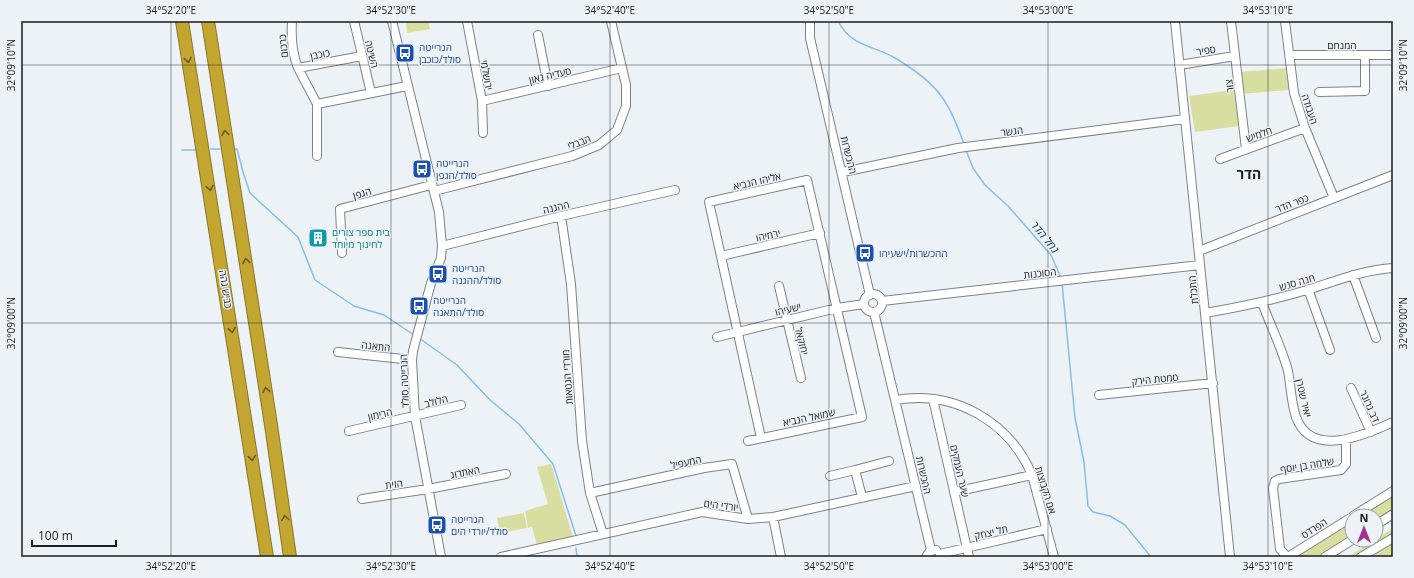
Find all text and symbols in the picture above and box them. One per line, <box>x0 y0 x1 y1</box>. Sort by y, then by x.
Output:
text: 34°52'20"E <box>146 3 196 17</box>
text: 34°52'30"E <box>366 3 416 17</box>
text: 34°52'40"E <box>585 3 635 17</box>
text: 34°52'50"E <box>804 3 854 17</box>
text: 34°53'00"E <box>1023 3 1073 17</box>
text: 34°53'10"E <box>1243 3 1293 17</box>
street label: כרכום <box>275 33 291 58</box>
street label: המנחם <box>1327 38 1357 52</box>
text: 32°09'10"N <box>4 39 18 91</box>
street label: השיטה <box>362 39 382 69</box>
text: 32°09'10"N <box>1396 39 1410 91</box>
place label: הנרייטה סולד/כוכבן <box>419 40 461 66</box>
bus stop icon: הנרייטה סולד/כוכבן <box>394 42 416 64</box>
street label: ספיר <box>1195 42 1217 58</box>
street label: כוכבן <box>309 45 331 63</box>
one-way arrow <box>183 57 192 63</box>
street label: ירושלמי <box>477 59 497 91</box>
street label: סעדיה גאון <box>527 63 573 87</box>
street label: צור <box>1221 78 1237 93</box>
street label: העבודה <box>1299 92 1321 126</box>
street label: הגשר <box>1000 123 1024 139</box>
street label: חלמיש <box>1244 123 1274 145</box>
one-way arrow <box>221 130 230 136</box>
street label: הבבלי <box>565 131 593 153</box>
street label: ההכשרות <box>838 135 860 175</box>
place label: הנרייטה סולד/הגפן <box>436 156 477 182</box>
bus stop icon: הנרייטה סולד/הגפן <box>411 158 433 180</box>
district label: הדר <box>1237 164 1261 183</box>
street label: אליהו הנביא <box>732 169 782 193</box>
street label: הגפן <box>351 184 373 202</box>
one-way arrow <box>205 185 214 191</box>
street label: כפר הדר <box>1273 190 1311 216</box>
street label: ההגנה <box>541 197 571 217</box>
water label: נחל הדר <box>1028 218 1063 256</box>
place label: בית ספר צורים לחינוך מיוחד <box>332 225 391 251</box>
street label: ירמיהו <box>754 225 782 245</box>
building icon: בית ספר צורים לחינוך מיוחד <box>307 227 329 249</box>
bus stop icon: ההכשרות/ישעיהו <box>854 242 876 264</box>
place label: ההכשרות/ישעיהו <box>879 246 948 260</box>
one-way arrow <box>242 258 250 264</box>
place label: הנרייטה סולד/ההגנה <box>452 261 501 287</box>
bus stop icon: הנרייטה סולד/ההגנה <box>427 263 449 285</box>
street label: הסוכנות <box>1023 264 1057 282</box>
street label: כביש גהה <box>216 269 236 309</box>
street label: חנה סנש <box>1277 270 1317 294</box>
street label: התכלת <box>1185 275 1201 305</box>
place label: הנרייטה סולד/התאנה <box>433 293 484 319</box>
bus stop icon: הנרייטה סולד/התאנה <box>408 295 430 317</box>
text: 32°09'00"N <box>4 297 18 349</box>
text: 32°09'00"N <box>1396 297 1410 349</box>
street label: ישעיהו <box>773 299 803 319</box>
street label: יחזקאל <box>792 326 812 356</box>
one-way arrow <box>227 327 236 333</box>
street label: התאנה <box>361 338 391 354</box>
street label: מורדי הגטאות <box>558 349 576 405</box>
street label: הנרייטה סולד <box>396 354 412 408</box>
street label: סמטת הירק <box>1131 370 1179 388</box>
street label: יאיר שטרן <box>1293 377 1315 419</box>
one-way arrow <box>262 387 271 393</box>
street label: דב גרונר <box>1357 388 1383 424</box>
street label: הלולב <box>423 391 449 411</box>
street label: הרימון <box>366 404 394 424</box>
street label: שמואל הנביא <box>782 405 836 429</box>
street label: שער העמקים <box>947 443 973 499</box>
street label: המעפיל <box>669 452 703 472</box>
street label: שלמה בן יוסף <box>1279 454 1335 476</box>
one-way arrow <box>247 455 256 462</box>
street label: ההכשרות <box>913 455 935 495</box>
street label: האתרוג <box>449 462 481 482</box>
street label: אם הקבוצות <box>1032 464 1060 516</box>
street label: הזית <box>384 476 404 492</box>
street label: יורדי הים <box>703 496 739 514</box>
north arrow <box>1344 508 1384 548</box>
text: N <box>1360 510 1368 525</box>
place label: הנרייטה סולד/יורדי הים <box>451 512 508 538</box>
bus stop icon: הנרייטה סולד/יורדי הים <box>426 514 448 536</box>
one-way arrow <box>281 515 290 521</box>
street label: הפרדס <box>1298 515 1330 541</box>
street label: תל יצחק <box>973 521 1009 543</box>
scale bar <box>32 522 116 548</box>
text: 100 m <box>38 527 73 544</box>
text: 34°52'20"E <box>146 559 196 573</box>
text: 34°52'30"E <box>366 559 416 573</box>
text: 34°52'40"E <box>585 559 635 573</box>
text: 34°52'50"E <box>804 559 854 573</box>
text: 34°53'00"E <box>1023 559 1073 573</box>
text: 34°53'10"E <box>1243 559 1293 573</box>

